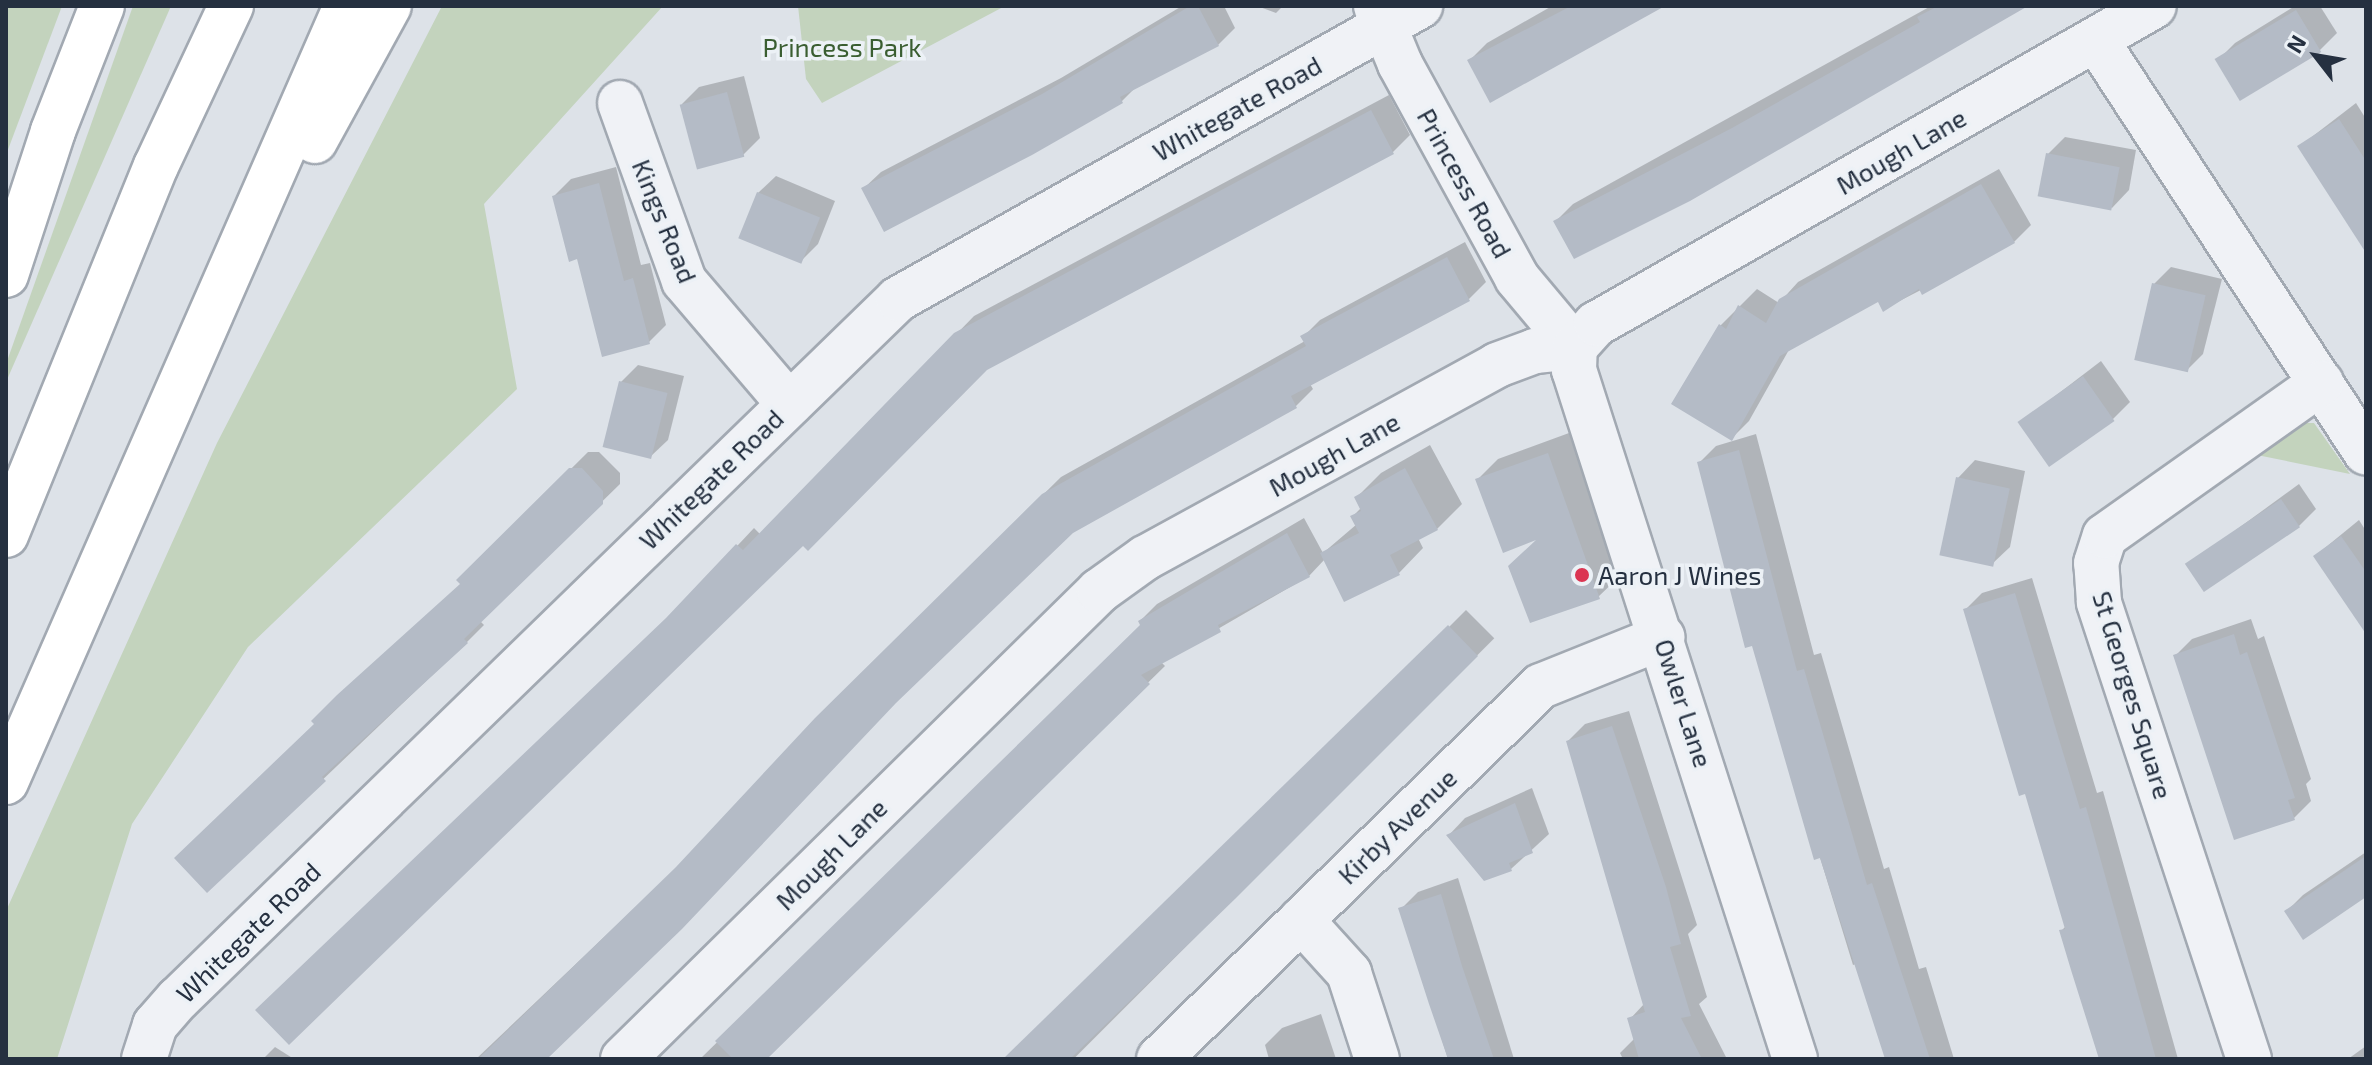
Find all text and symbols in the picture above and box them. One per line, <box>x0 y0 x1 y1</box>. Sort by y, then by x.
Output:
north arrow <box>2276 16 2356 96</box>
text: N <box>2280 30 2311 57</box>
park label: Princess Park <box>762 31 922 63</box>
street label: Whitegate Road <box>1147 49 1327 167</box>
street label: Mough Lane <box>1831 101 1971 201</box>
street label: Princess Road <box>1411 103 1519 263</box>
street label: Kings Road <box>626 155 704 287</box>
street label: Whitegate Road <box>632 402 790 556</box>
street label: Mough Lane <box>1263 405 1405 503</box>
place label: Aaron J Wines <box>1598 559 1762 591</box>
marker: Aaron J Wines <box>1573 566 1591 584</box>
street label: St Georges Square <box>2087 587 2179 803</box>
street label: Owler Lane <box>1649 635 1719 771</box>
street label: Kirby Avenue <box>1331 761 1463 891</box>
street label: Mough Lane <box>769 792 893 916</box>
street label: Whitegate Road <box>169 855 327 1009</box>

